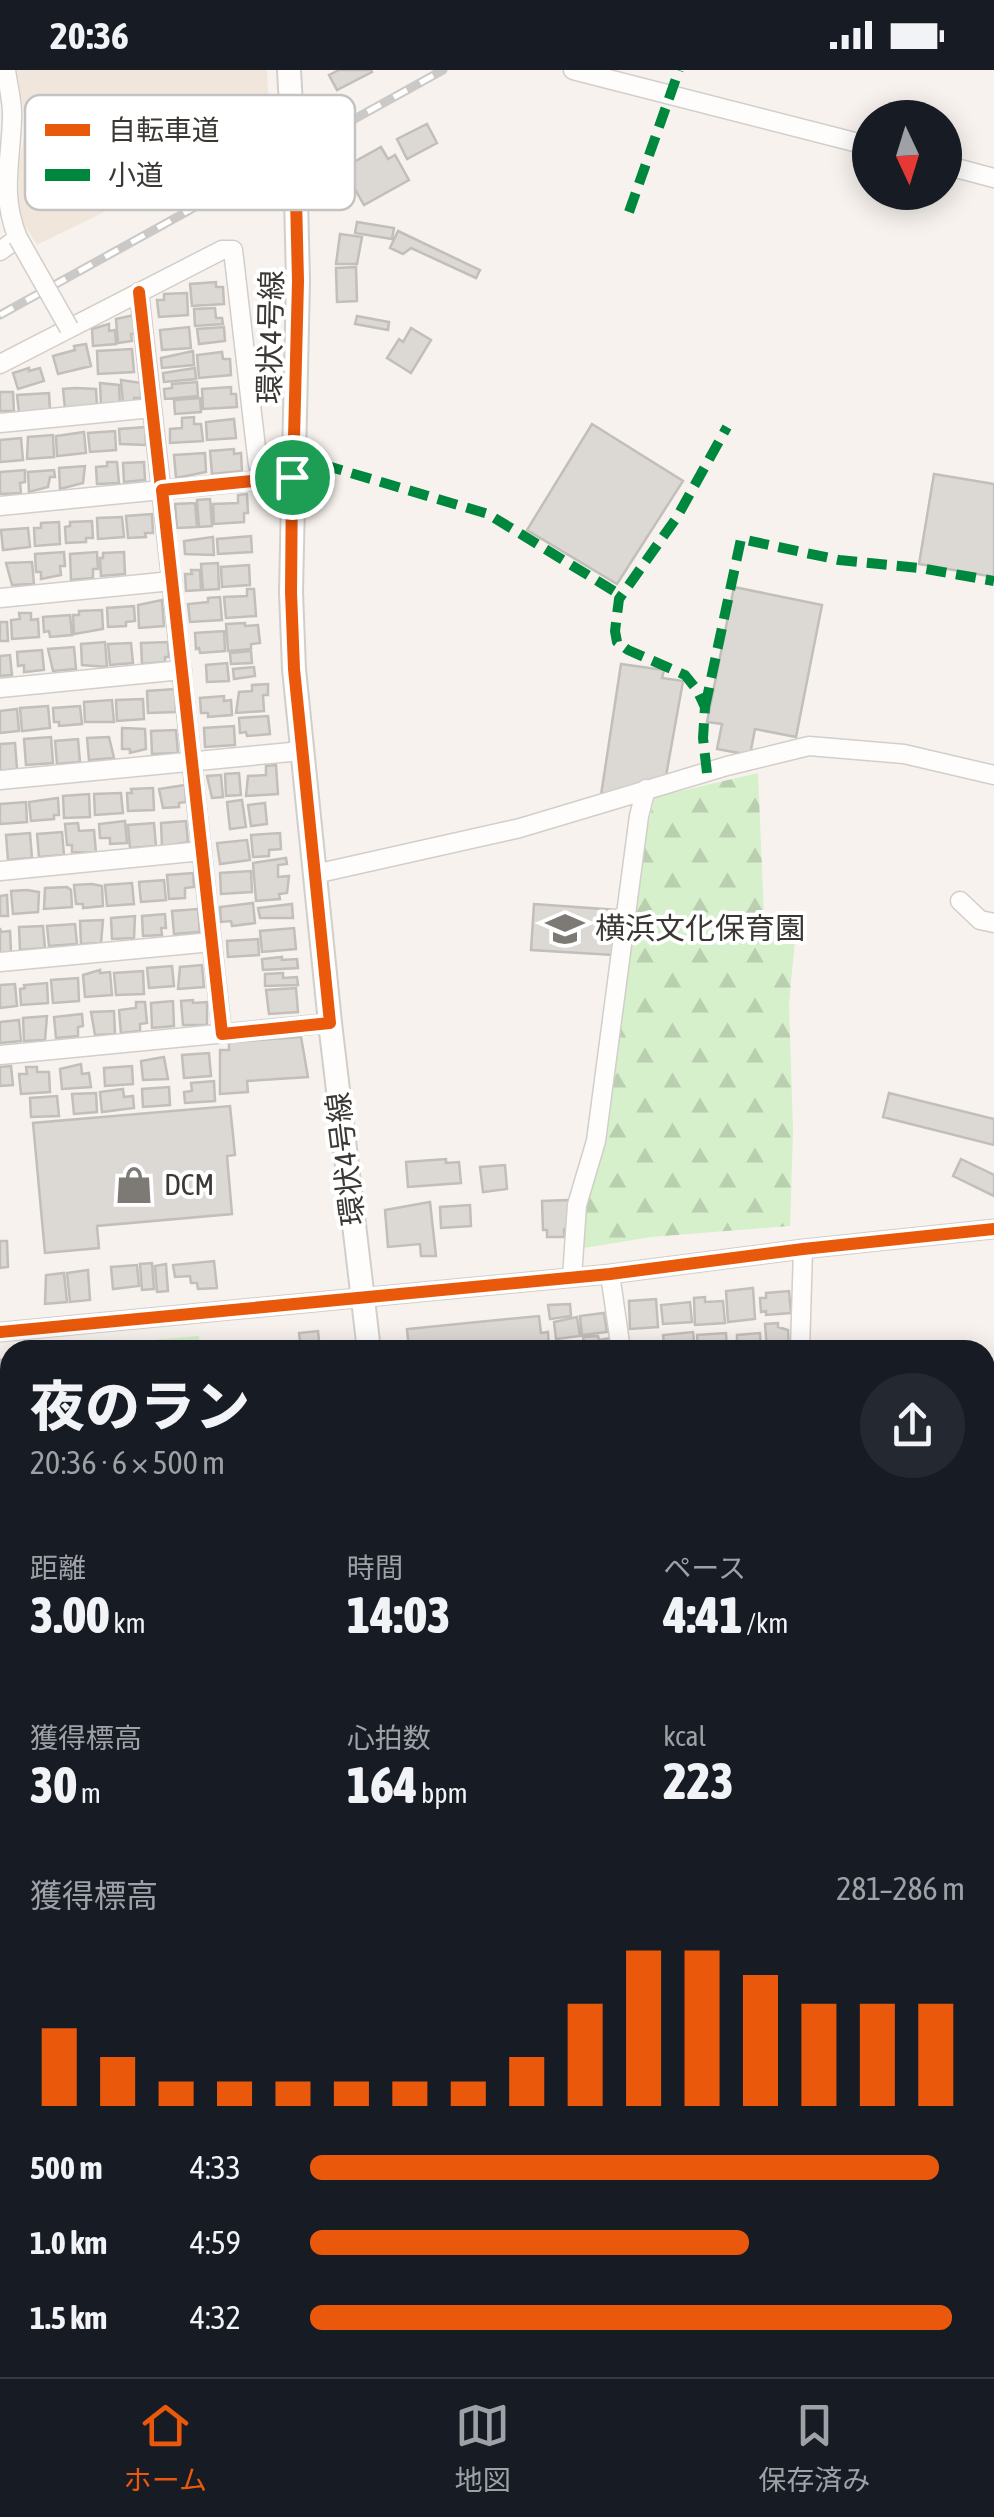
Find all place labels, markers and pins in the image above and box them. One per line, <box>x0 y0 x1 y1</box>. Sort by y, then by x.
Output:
pin <box>250 435 335 520</box>
school or university icon: 横浜文化保育園 <box>544 908 586 950</box>
place label: 横浜文化保育園 <box>595 911 805 945</box>
shop icon: DCM <box>113 1164 155 1206</box>
place label: DCM <box>164 1167 214 1201</box>

